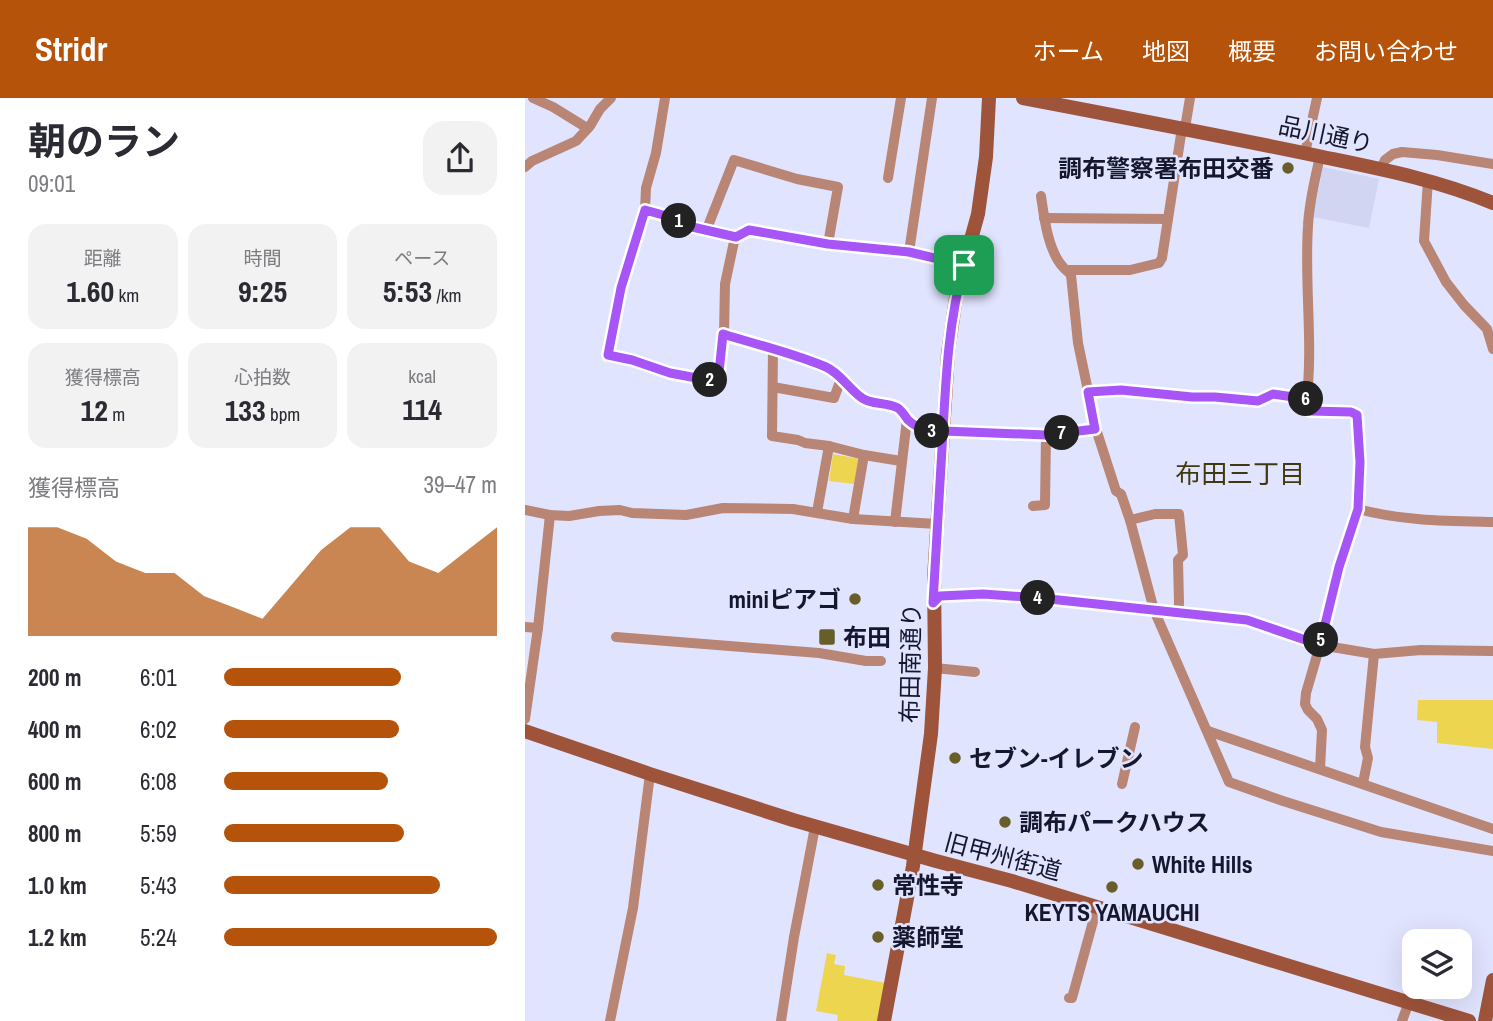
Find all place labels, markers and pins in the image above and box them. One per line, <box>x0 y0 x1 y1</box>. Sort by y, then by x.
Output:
place label: 調布警察署布田交番 <box>1058 152 1274 184</box>
marker: 調布警察署布田交番 <box>1280 160 1296 176</box>
pin: 1 <box>661 204 697 238</box>
pin <box>934 235 994 295</box>
pin: 2 <box>693 362 727 398</box>
pin: 6 <box>1289 382 1323 416</box>
pin: 3 <box>915 414 949 448</box>
pin: 7 <box>1045 416 1079 450</box>
pin: 4 <box>1021 580 1055 616</box>
place label: miniピアゴ <box>729 583 841 615</box>
marker: miniピアゴ <box>847 591 863 607</box>
place label: 布田 <box>843 621 891 653</box>
pin: 5 <box>1303 622 1339 658</box>
marker: 布田 <box>817 627 837 647</box>
place label: セブン-イレブン <box>969 742 1144 774</box>
marker: セブン-イレブン <box>947 750 963 766</box>
place label: 調布パークハウス <box>1019 806 1210 838</box>
marker: 調布パークハウス <box>997 814 1013 830</box>
place label: White Hills <box>1152 848 1253 880</box>
marker: White Hills <box>1130 856 1146 872</box>
place label: 常性寺 <box>892 869 964 901</box>
marker: 常性寺 <box>870 877 886 893</box>
marker: KEYTS YAMAUCHI <box>1104 879 1120 895</box>
place label: KEYTS YAMAUCHI <box>1025 896 1199 928</box>
place label: 薬師堂 <box>892 921 964 953</box>
marker: 薬師堂 <box>870 929 886 945</box>

